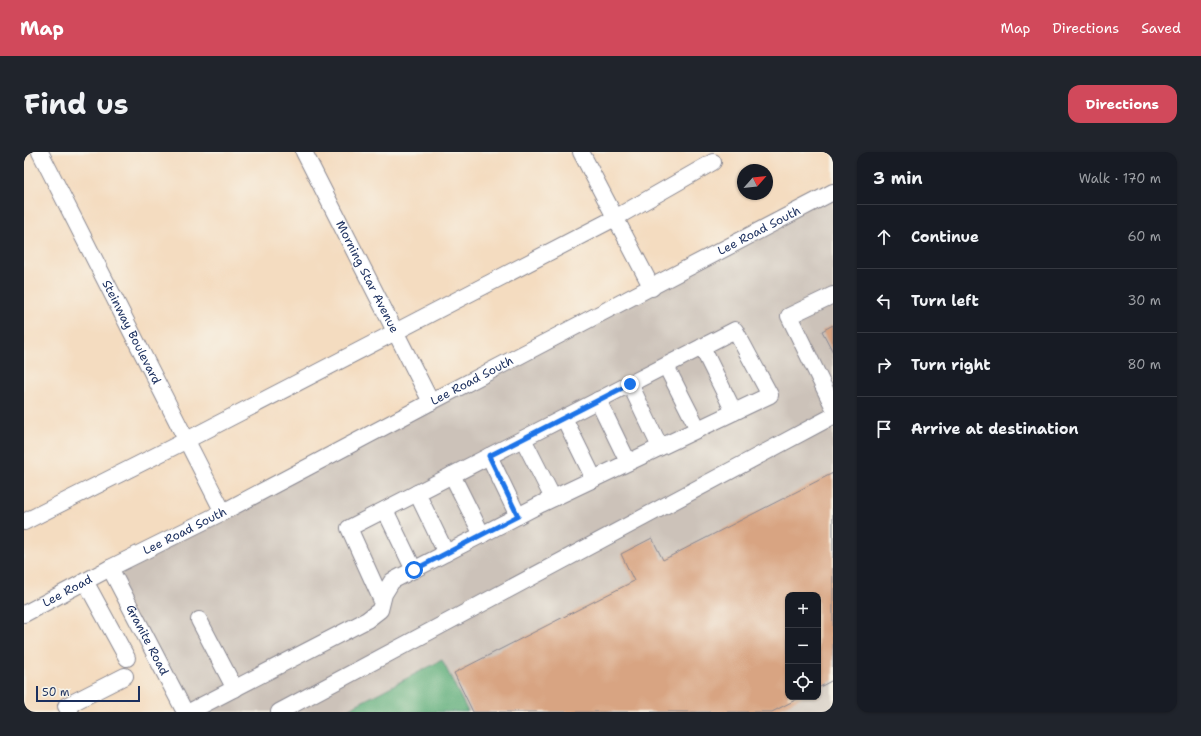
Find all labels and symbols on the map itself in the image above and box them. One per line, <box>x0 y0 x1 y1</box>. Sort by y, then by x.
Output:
north arrow <box>737 164 773 200</box>
street label: Lee Road South <box>715 202 803 259</box>
street label: Morning Star Avenue <box>332 218 403 336</box>
street label: Steinway Boulevard <box>98 277 165 387</box>
street label: Lee Road South <box>428 352 516 409</box>
route end <box>621 375 639 393</box>
street label: Lee Road South <box>140 503 229 558</box>
route start <box>405 561 423 579</box>
street label: Lee Road <box>40 571 95 611</box>
street label: Granite Road <box>122 602 173 678</box>
scale bar <box>36 684 140 703</box>

